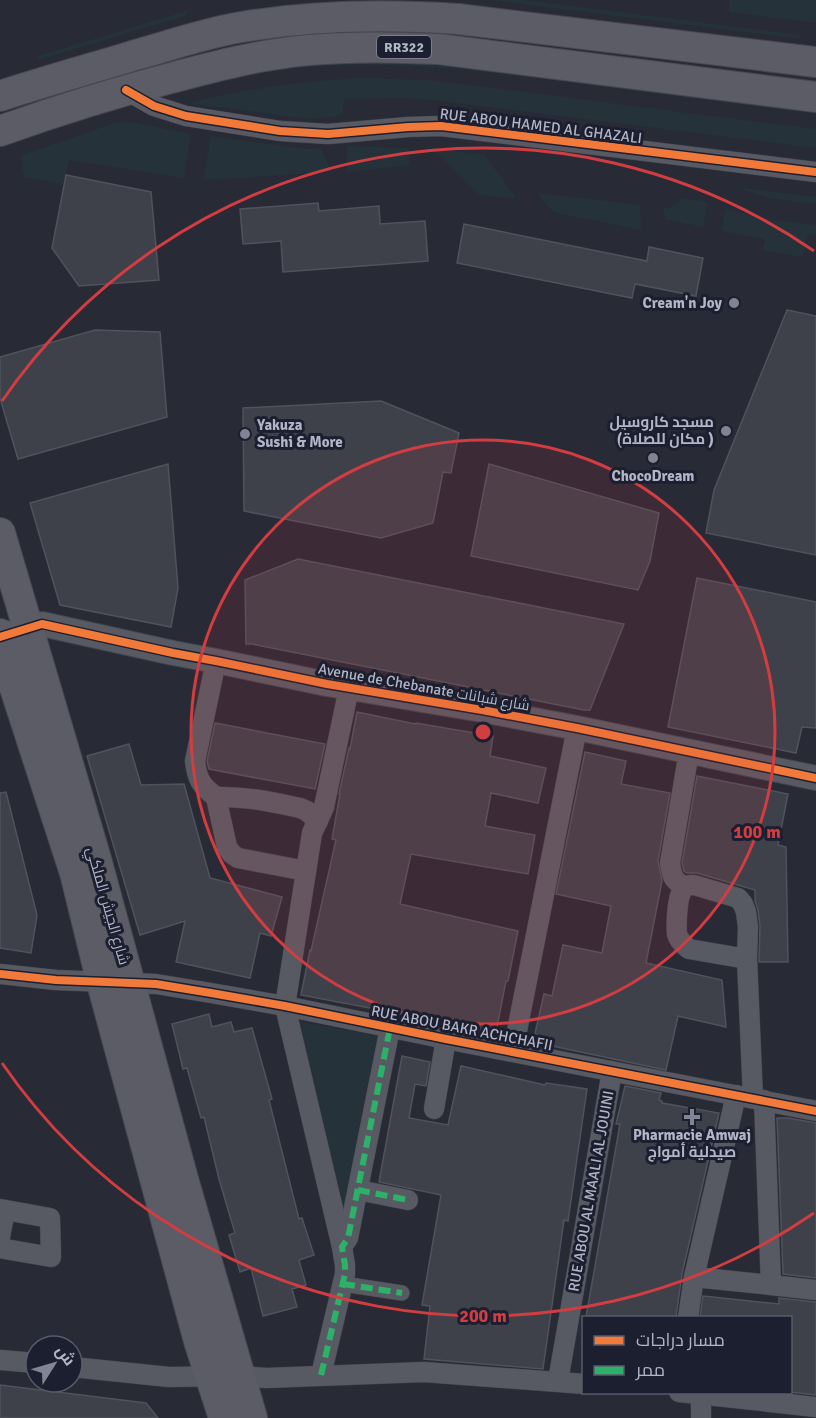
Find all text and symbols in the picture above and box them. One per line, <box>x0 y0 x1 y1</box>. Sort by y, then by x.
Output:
road number: RR322 <box>377 36 431 58</box>
street label: RUE ABOU HAMED AL GHAZALI <box>439 105 643 147</box>
place label: Cream'n Joy <box>643 294 723 312</box>
marker: Cream'n Joy <box>727 296 741 310</box>
place label: مسجد كاروسيل (مكان للصلاة ) <box>610 413 714 448</box>
place label: Yakuza Sushi & More <box>256 416 343 451</box>
marker: مسجد كاروسيل (مكان للصلاة ) <box>719 424 733 438</box>
marker: Yakuza Sushi & More <box>238 427 252 441</box>
marker: ChocoDream <box>646 451 660 465</box>
place label: ChocoDream <box>612 467 694 485</box>
street label: Avenue de Chebanate شارع شبانات <box>316 659 531 716</box>
centre of rings <box>473 722 493 742</box>
text: 100 m <box>733 821 781 843</box>
street label: شارع الجيش الملكي <box>80 845 133 968</box>
street label: RUE ABOU BAKR ACHCHAFII <box>370 1002 554 1054</box>
street label: RUE ABOU AL MAALI AL JOUINI <box>564 1089 618 1293</box>
marker: Pharmacie Amwaj صيدلية أمواج <box>685 1110 699 1124</box>
place label: Pharmacie Amwaj صيدلية أمواج <box>633 1126 751 1162</box>
text: 200 m <box>459 1305 507 1327</box>
legend <box>582 1316 792 1394</box>
text: مسار دراجات <box>636 1329 725 1351</box>
north arrow <box>24 1334 84 1394</box>
text: ش <box>51 1341 79 1370</box>
text: ممر <box>635 1359 665 1381</box>

